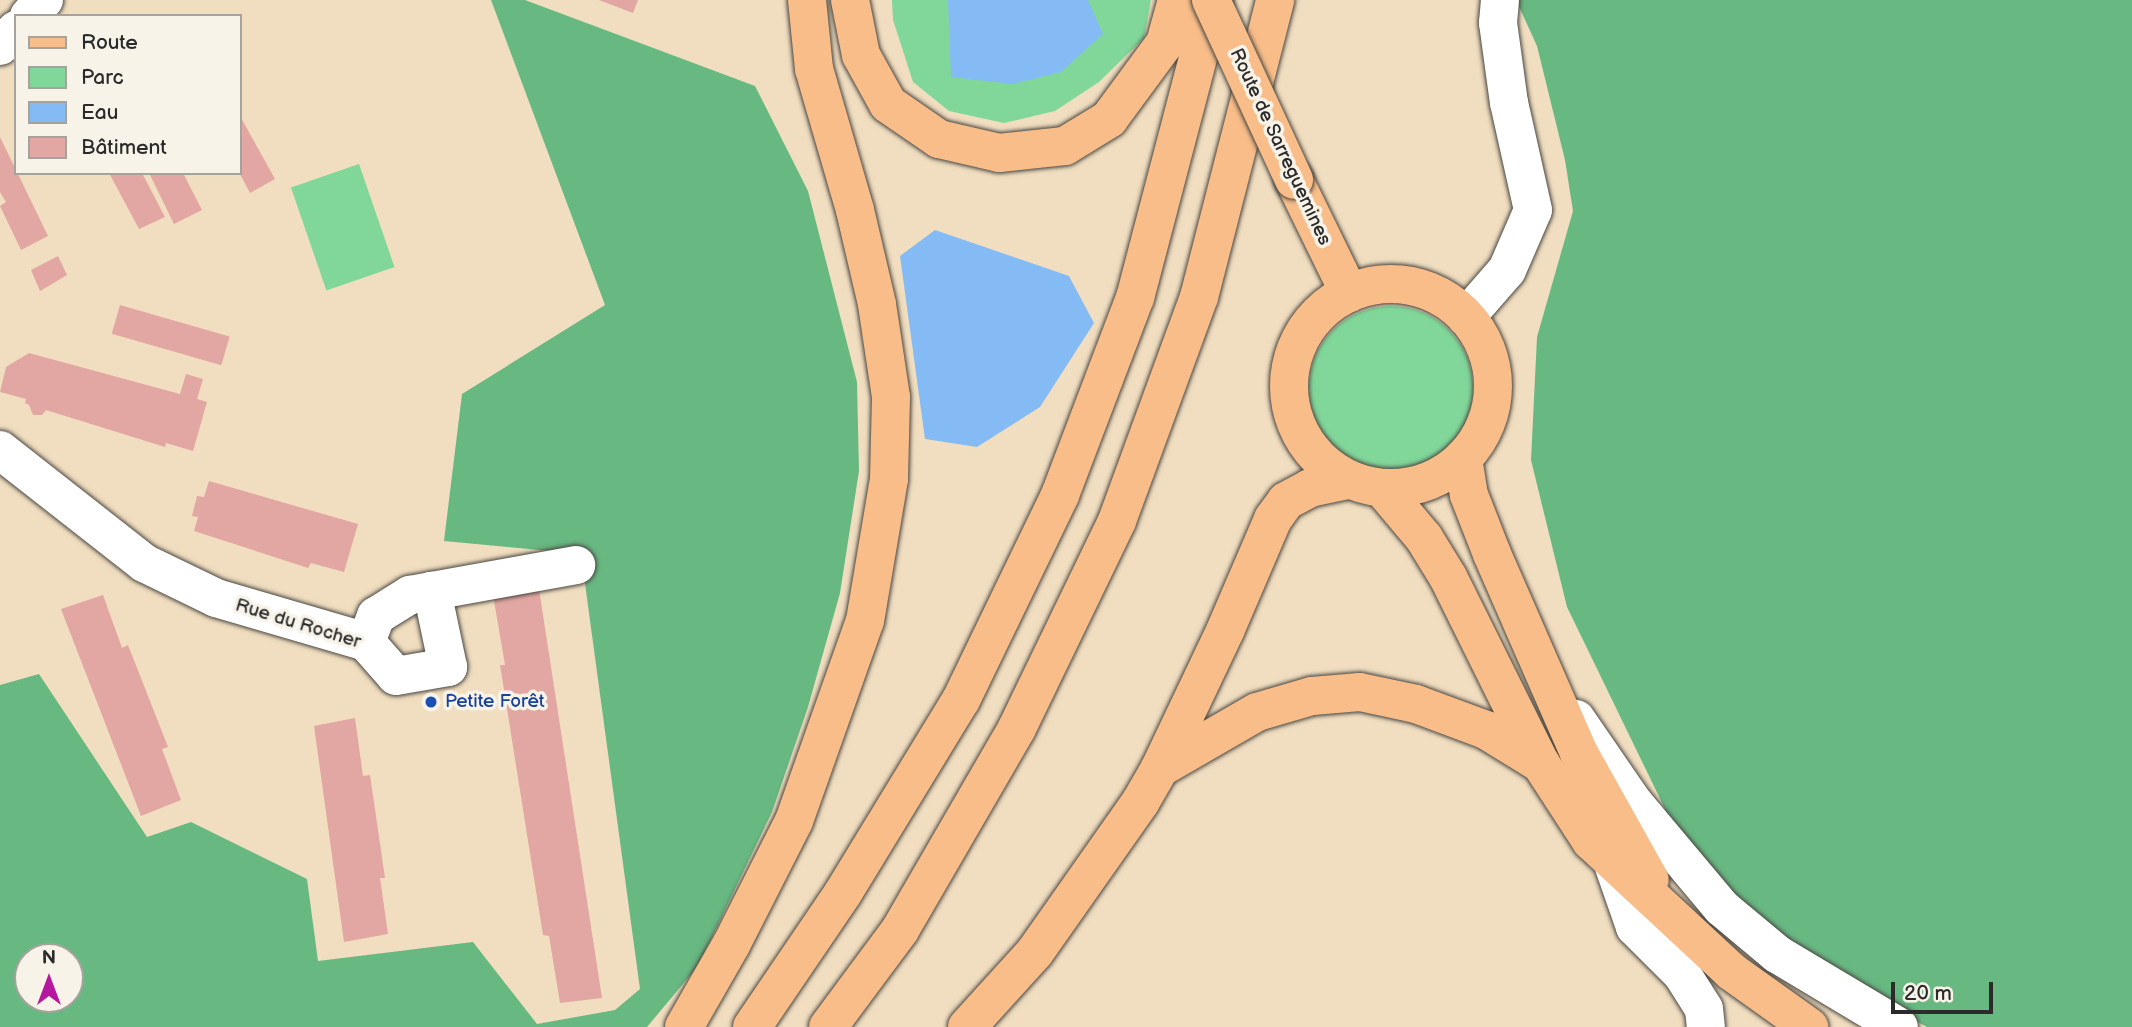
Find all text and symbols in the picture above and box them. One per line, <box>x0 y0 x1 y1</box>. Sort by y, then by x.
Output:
legend <box>14 14 242 175</box>
text: Route <box>81 30 138 55</box>
street label: Route de Sarreguemines <box>1224 45 1336 249</box>
text: Parc <box>81 65 124 90</box>
text: Eau <box>81 100 118 125</box>
text: Bâtiment <box>81 135 167 160</box>
street label: Rue du Rocher <box>232 594 364 654</box>
place label: Petite Forêt <box>445 691 545 713</box>
marker: Petite Forêt <box>423 694 439 710</box>
north arrow <box>14 943 84 1013</box>
text: N <box>42 947 56 970</box>
scale bar <box>1894 968 1996 1012</box>
text: 20 m <box>1904 981 1952 1006</box>

